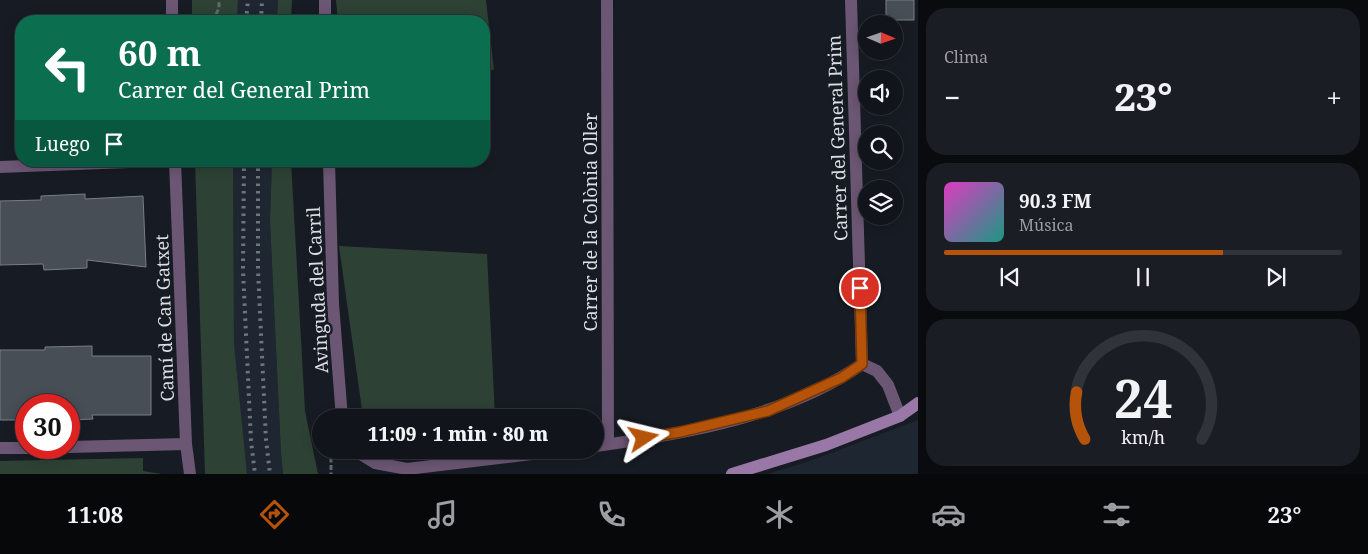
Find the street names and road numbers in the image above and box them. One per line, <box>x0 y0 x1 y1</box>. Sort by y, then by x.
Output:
street label: Carrer del General Prim <box>821 35 853 241</box>
street label: Carrer de la Colònia Oller <box>578 112 602 331</box>
street label: Avinguda del Carril <box>301 206 333 374</box>
street label: Camí de Can Gatxet <box>149 234 179 402</box>

